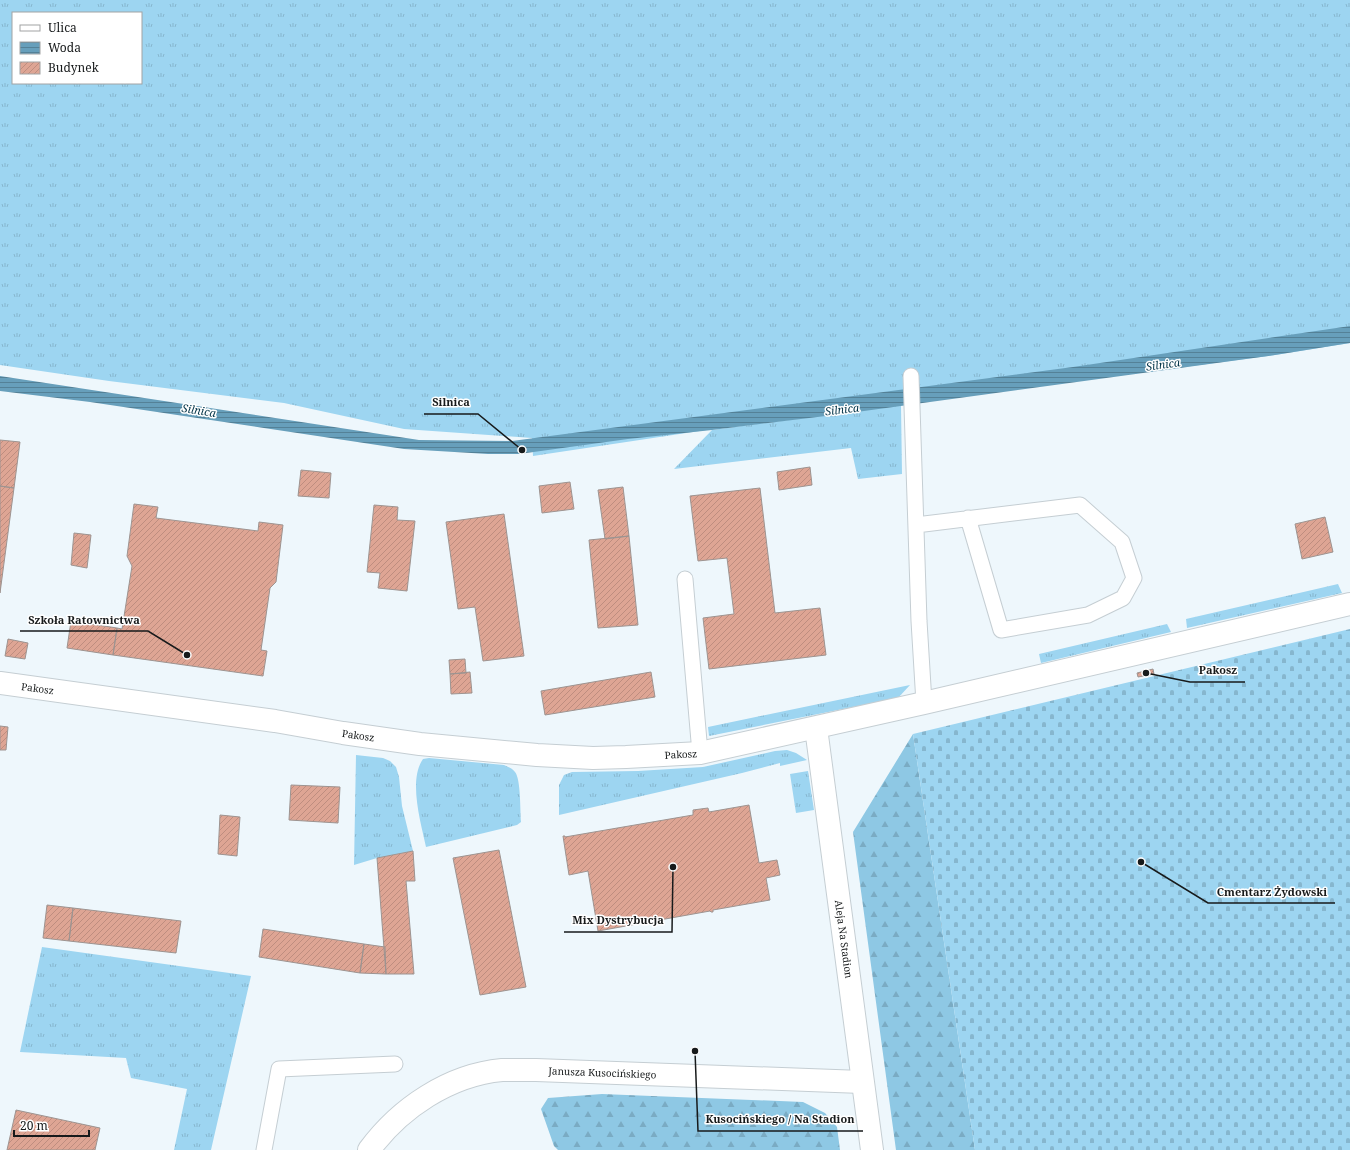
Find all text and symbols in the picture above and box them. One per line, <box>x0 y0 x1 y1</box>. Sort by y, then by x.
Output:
legend <box>12 12 142 84</box>
text: Ulica <box>48 19 77 36</box>
text: Woda <box>48 39 81 56</box>
text: Budynek <box>48 59 100 76</box>
water label: Silnica <box>1145 354 1182 374</box>
callout: Silnica <box>424 391 478 414</box>
text: Silnica <box>432 394 470 409</box>
water label: Silnica <box>824 399 861 419</box>
water label: Silnica <box>181 400 218 420</box>
callout: Szkoła Ratownictwa <box>20 608 148 631</box>
text: Szkoła Ratownictwa <box>28 612 140 627</box>
callout: Pakosz <box>1190 659 1245 682</box>
text: Pakosz <box>1199 662 1237 677</box>
street label: Pakosz <box>20 679 55 697</box>
street label: Pakosz <box>341 726 375 744</box>
street label: Pakosz <box>664 746 698 762</box>
callout: Cmentarz Żydowski <box>1208 880 1335 903</box>
text: Cmentarz Żydowski <box>1217 884 1327 899</box>
street label: Aleja Na Stadion <box>832 899 856 980</box>
callout: Mix Dystrybucja <box>564 909 672 932</box>
text: Mix Dystrybucja <box>572 912 664 927</box>
street label: Janusza Kusocińskiego <box>547 1063 657 1081</box>
callout: Kusocińskiego / Na Stadion <box>698 1108 863 1131</box>
text: Kusocińskiego / Na Stadion <box>705 1111 855 1126</box>
scale bar <box>14 1112 89 1138</box>
text: 20 m <box>20 1117 48 1134</box>

